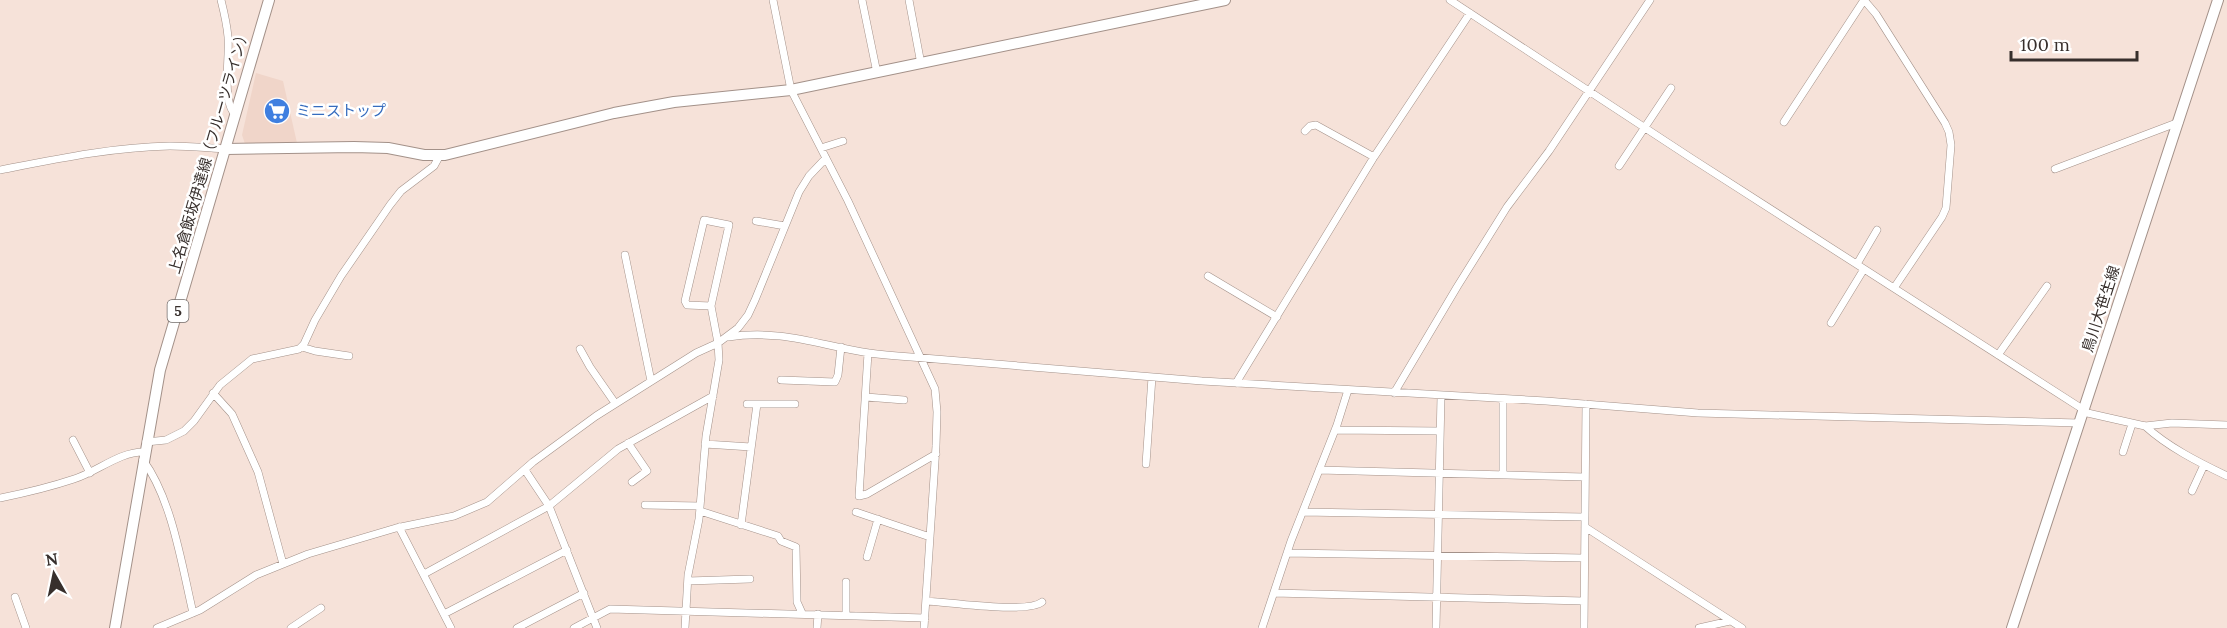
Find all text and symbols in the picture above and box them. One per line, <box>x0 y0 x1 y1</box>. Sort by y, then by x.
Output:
scale bar <box>2011 24 2137 62</box>
street label: 上名倉飯坂伊達線（フルーツライン） <box>164 26 253 276</box>
text: 100 m <box>2020 33 2070 56</box>
supermarket icon: ミニストップ <box>262 96 292 126</box>
place label: ミニストップ <box>296 101 386 120</box>
street label: 鳥川大笹生線 <box>2078 263 2123 355</box>
road number: 5 <box>168 300 188 322</box>
north arrow <box>24 544 84 604</box>
text: N <box>44 548 59 570</box>

